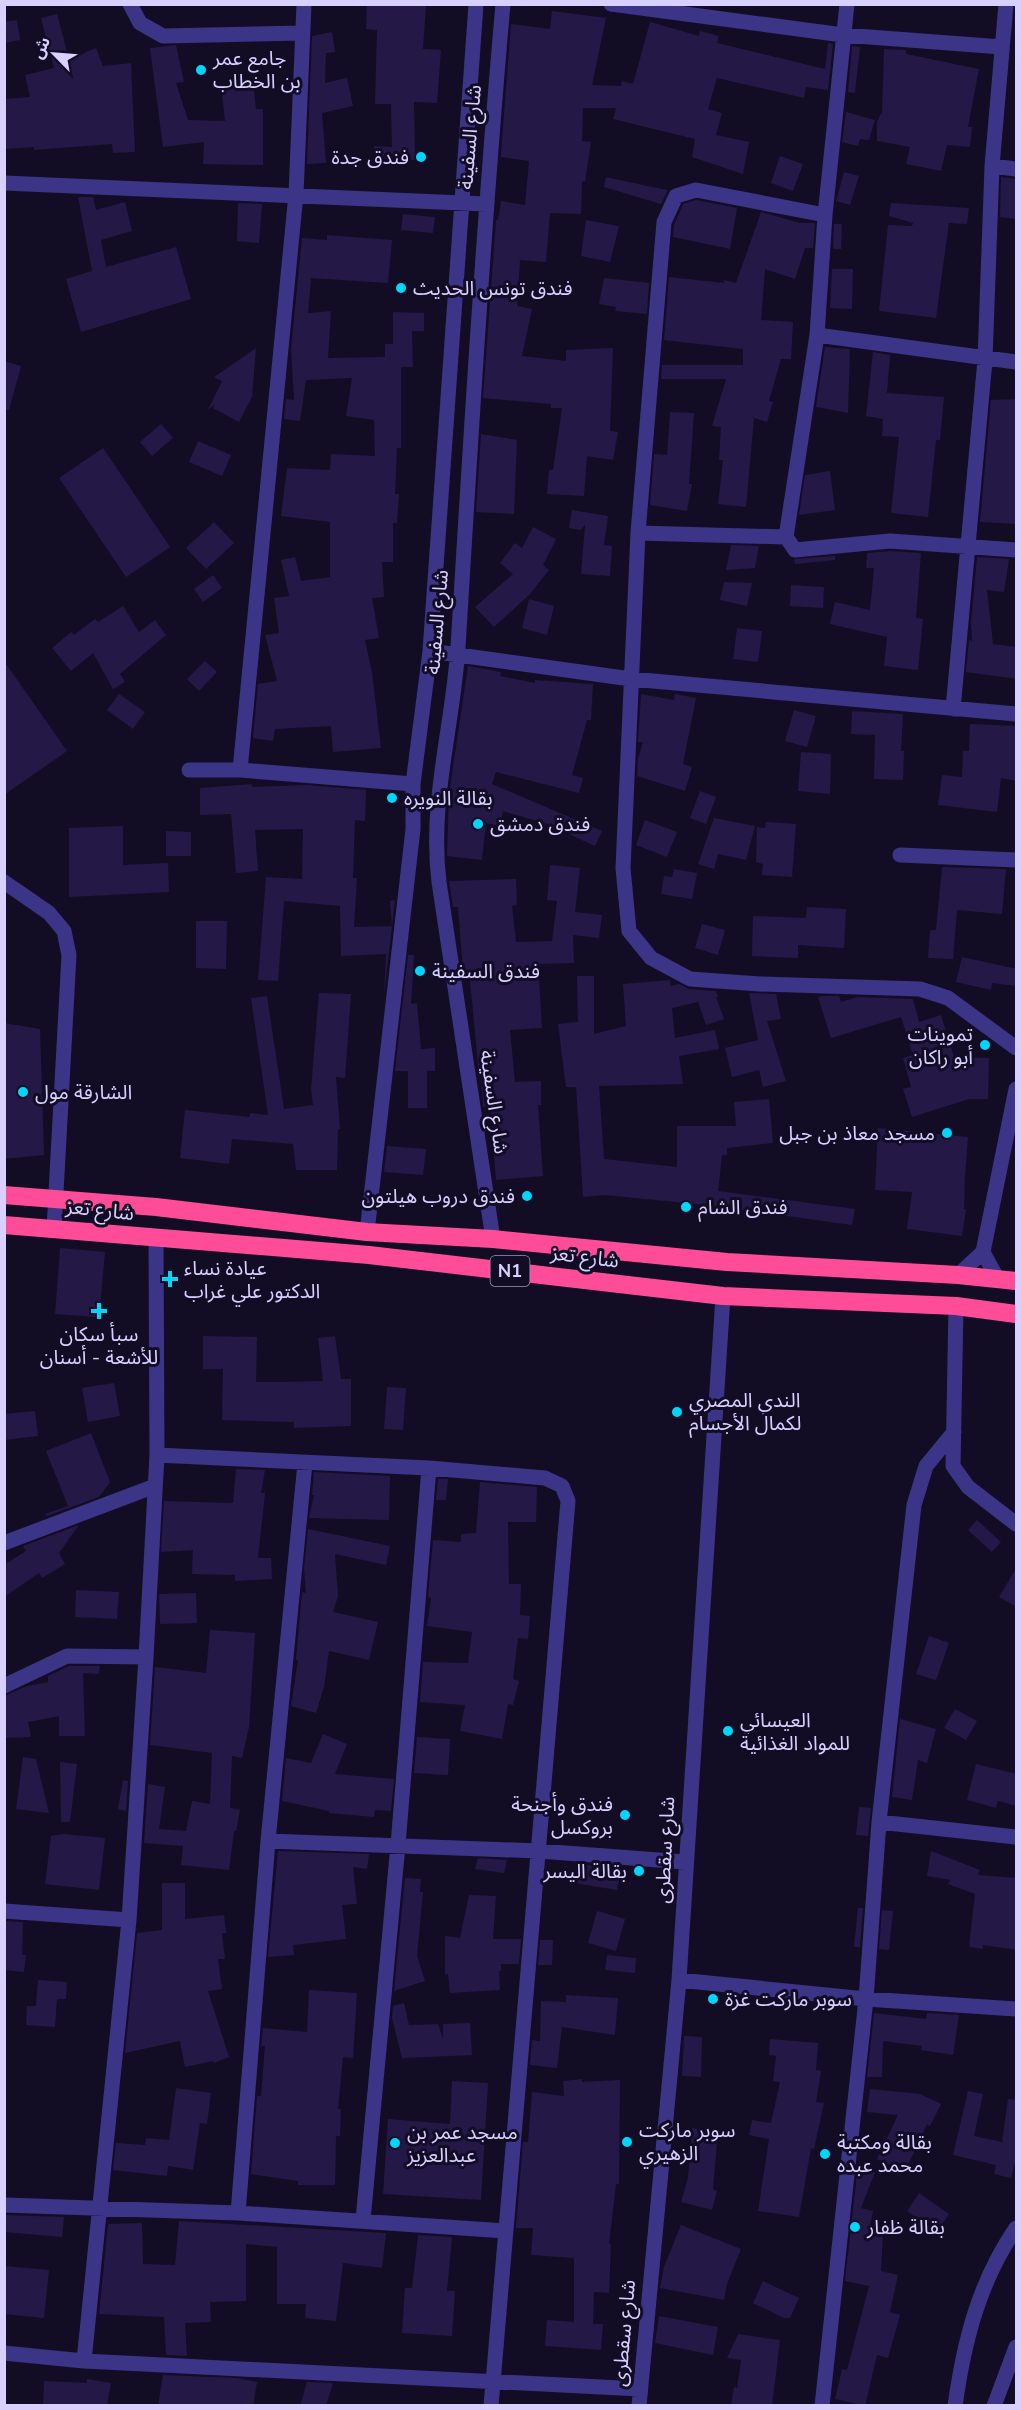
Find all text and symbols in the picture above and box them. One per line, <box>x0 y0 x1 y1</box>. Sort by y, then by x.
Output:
north arrow <box>24 24 84 84</box>
text: ش <box>27 33 56 63</box>
place label: جامع عمر بن الخطاب <box>212 45 301 95</box>
marker: جامع عمر بن الخطاب <box>194 63 208 77</box>
street label: شارع السفينة <box>452 84 489 191</box>
place label: فندق جدة <box>331 144 409 171</box>
marker: فندق جدة <box>414 150 428 164</box>
place label: فندق تونس الحديث <box>413 275 573 302</box>
marker: فندق تونس الحديث <box>394 281 408 295</box>
street label: شارع السفينة <box>419 569 456 676</box>
place label: بقالة النويره <box>404 785 493 812</box>
marker: بقالة النويره <box>385 791 399 805</box>
place label: فندق دمشق <box>490 811 590 838</box>
marker: فندق دمشق <box>471 817 485 831</box>
place label: فندق السفينة <box>432 958 540 985</box>
marker: فندق السفينة <box>413 964 427 978</box>
place label: تموينات أبو راكان <box>908 1021 973 1071</box>
marker: تموينات أبو راكان <box>978 1038 992 1052</box>
street label: شارع السفينة <box>472 1048 515 1156</box>
place label: الشارقة مول <box>35 1079 132 1106</box>
marker: الشارقة مول <box>16 1085 30 1099</box>
place label: مسجد معاذ بن جبل <box>779 1120 935 1147</box>
marker: مسجد معاذ بن جبل <box>940 1126 954 1140</box>
place label: فندق دروب هيلتون <box>362 1183 515 1210</box>
marker: فندق دروب هيلتون <box>520 1189 534 1203</box>
street label: شارع تعز <box>63 1193 135 1228</box>
place label: فندق الشام <box>698 1194 788 1222</box>
marker: فندق الشام <box>679 1200 693 1214</box>
street label: شارع تعز <box>548 1239 621 1276</box>
place label: عيادة نساء الدكتور علي غراب <box>184 1255 320 1306</box>
road number: N1 <box>490 1256 530 1286</box>
marker: عيادة نساء الدكتور علي غراب <box>161 1270 179 1288</box>
marker: سبأ سكان للأشعة - أسنان <box>90 1302 108 1320</box>
place label: سبأ سكان للأشعة - أسنان <box>40 1321 158 1371</box>
place label: الندي المصري لكمال الأجسام <box>689 1387 801 1438</box>
marker: الندي المصري لكمال الأجسام <box>670 1405 684 1419</box>
place label: العيسائي للمواد الغذائية <box>740 1707 850 1757</box>
marker: العيسائي للمواد الغذائية <box>721 1724 735 1738</box>
place label: فندق وأجنحة بروكسل <box>511 1791 613 1841</box>
street label: شارع سقطرى <box>649 1796 682 1904</box>
marker: فندق وأجنحة بروكسل <box>618 1808 632 1822</box>
place label: بقالة اليسر <box>543 1858 627 1885</box>
marker: بقالة اليسر <box>632 1864 646 1878</box>
place label: سوبر ماركت غزة <box>725 1986 852 2013</box>
marker: سوبر ماركت غزة <box>706 1992 720 2006</box>
place label: سوبر ماركت الزهيري <box>639 2117 736 2168</box>
place label: مسجد عمر بن عبدالعزيز <box>406 2119 518 2169</box>
place label: بقالة ومكتبة محمد عبده <box>837 2129 932 2179</box>
marker: سوبر ماركت الزهيري <box>620 2135 634 2149</box>
marker: مسجد عمر بن عبدالعزيز <box>388 2136 402 2150</box>
marker: بقالة ومكتبة محمد عبده <box>818 2147 832 2161</box>
place label: بقالة ظفار <box>866 2214 945 2241</box>
marker: بقالة ظفار <box>848 2220 862 2234</box>
street label: شارع سقطرى <box>606 2279 643 2388</box>

